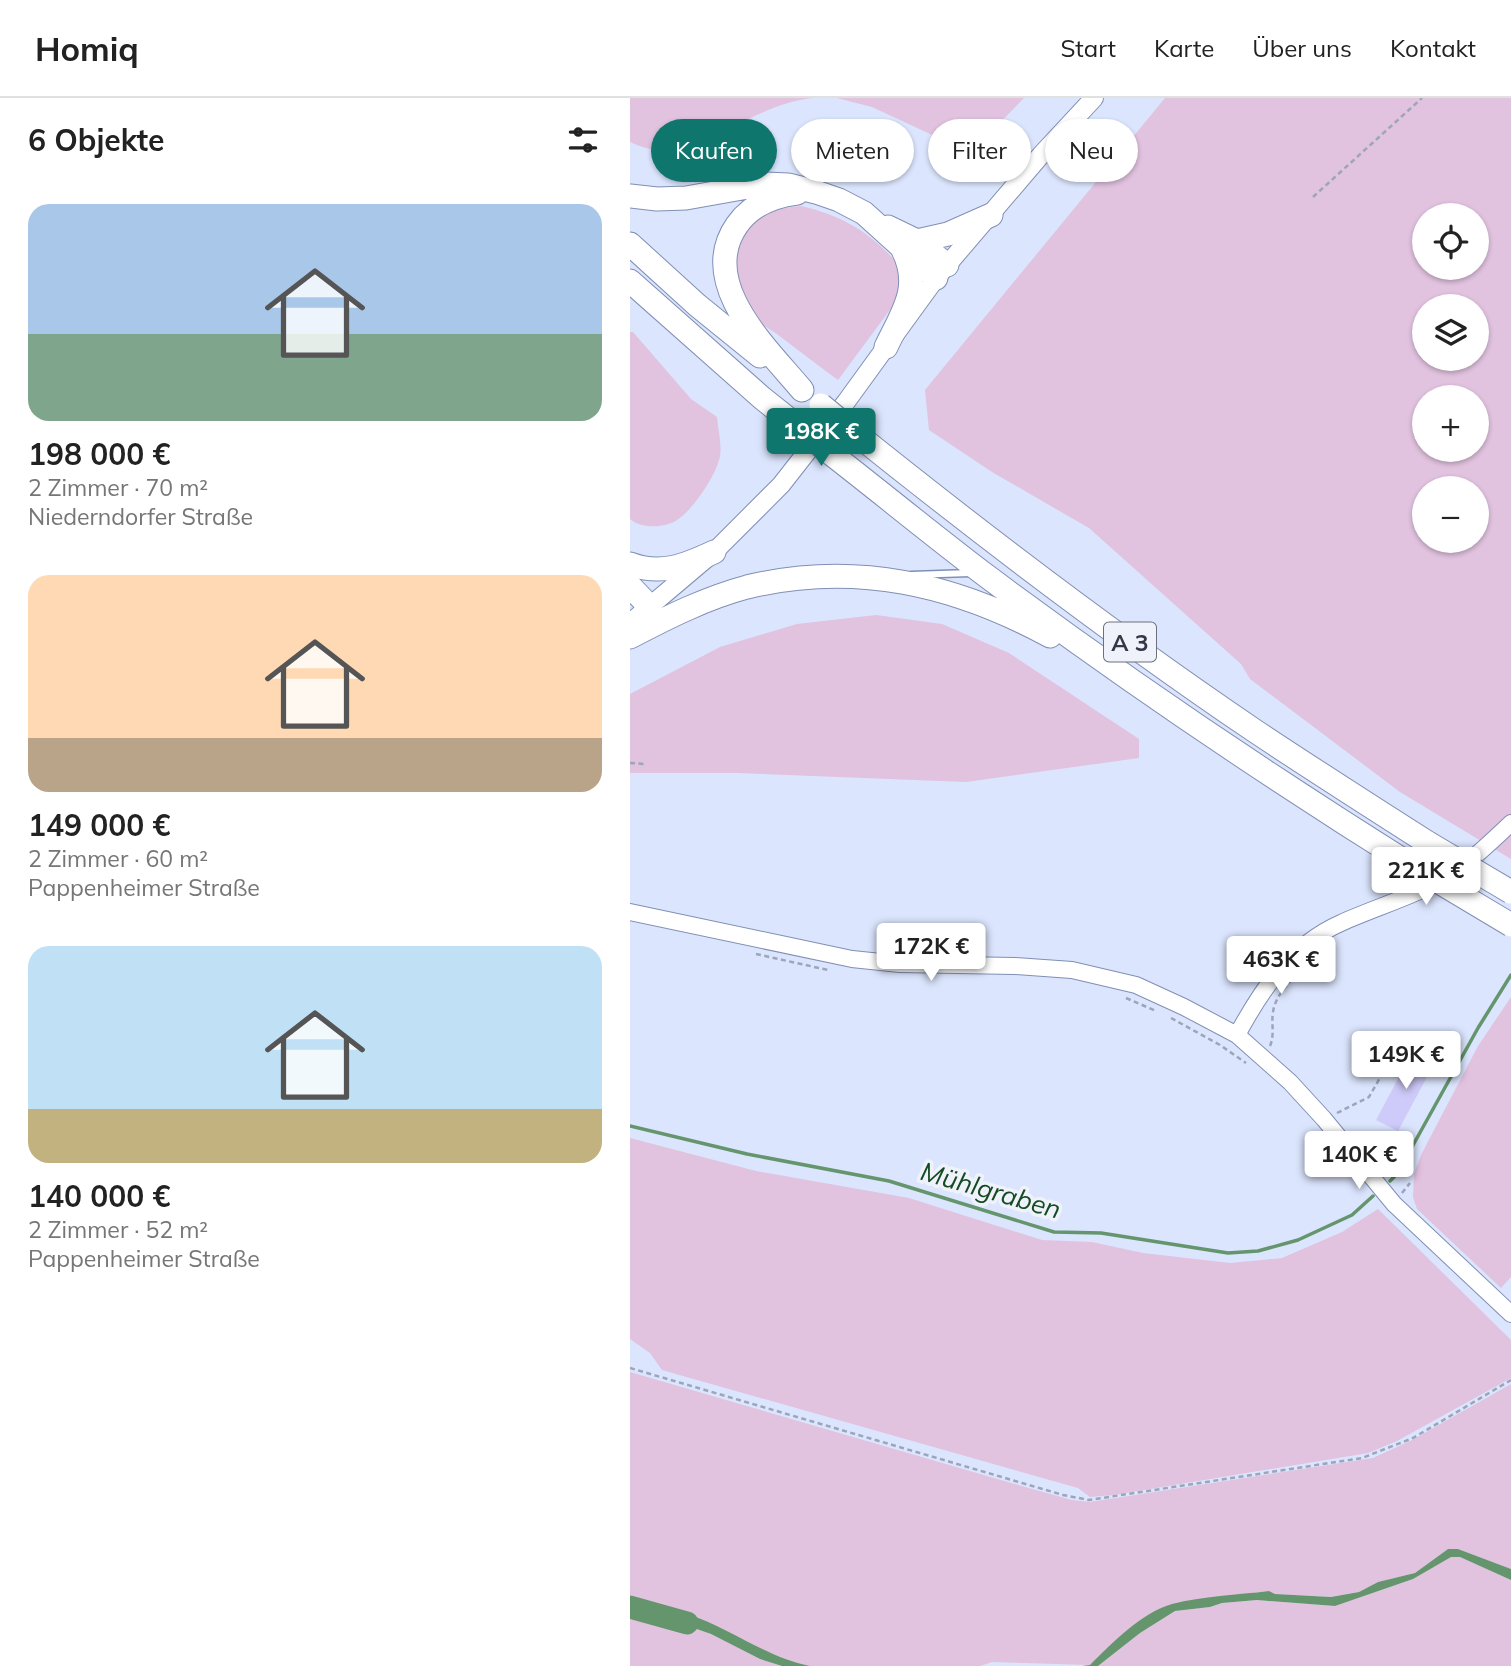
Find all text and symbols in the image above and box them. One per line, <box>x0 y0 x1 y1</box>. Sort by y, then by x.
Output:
text: Homiq <box>35 28 139 69</box>
text: Start <box>1060 33 1116 63</box>
text: Karte <box>1154 33 1214 63</box>
text: Über uns <box>1252 33 1352 63</box>
text: Kontakt <box>1390 33 1476 63</box>
chip: Kaufen <box>651 119 777 182</box>
chip: Mieten <box>791 119 914 182</box>
chip: Filter <box>928 119 1031 182</box>
chip: Neu <box>1045 119 1138 182</box>
text: 6 Objekte <box>28 121 164 159</box>
icon: filters <box>564 121 602 159</box>
map controls <box>1412 203 1489 553</box>
button: locate <box>1412 203 1489 280</box>
icon: home <box>252 250 378 376</box>
button: layers <box>1412 294 1489 371</box>
button: + <box>1412 385 1489 462</box>
pin: 198K € <box>764 408 878 468</box>
text: 198K € <box>783 416 859 445</box>
text: 198 000 € <box>28 435 170 473</box>
text: 2 Zimmer · 70 m² <box>28 473 208 502</box>
button: − <box>1412 476 1489 553</box>
text: Niederndorfer Straße <box>28 502 253 531</box>
icon: home <box>252 621 378 747</box>
road number: A 3 <box>1104 622 1156 662</box>
text: 149 000 € <box>28 806 170 844</box>
text: 2 Zimmer · 60 m² <box>28 844 208 873</box>
pin: 221K € <box>1369 848 1483 907</box>
text: 221K € <box>1388 855 1464 884</box>
text: Pappenheimer Straße <box>28 873 260 902</box>
pin: 172K € <box>874 924 988 983</box>
text: 172K € <box>893 931 969 960</box>
pin: 463K € <box>1224 936 1338 996</box>
text: 463K € <box>1243 944 1319 973</box>
icon: home <box>252 992 378 1118</box>
pin: 149K € <box>1349 1032 1463 1091</box>
text: 149K € <box>1368 1039 1444 1068</box>
pin: 140K € <box>1302 1132 1416 1191</box>
text: 140K € <box>1321 1139 1397 1168</box>
water label: Mühlgraben <box>917 1154 1065 1226</box>
text: 140 000 € <box>28 1177 170 1215</box>
text: 2 Zimmer · 52 m² <box>28 1215 208 1244</box>
text: Pappenheimer Straße <box>28 1244 260 1273</box>

